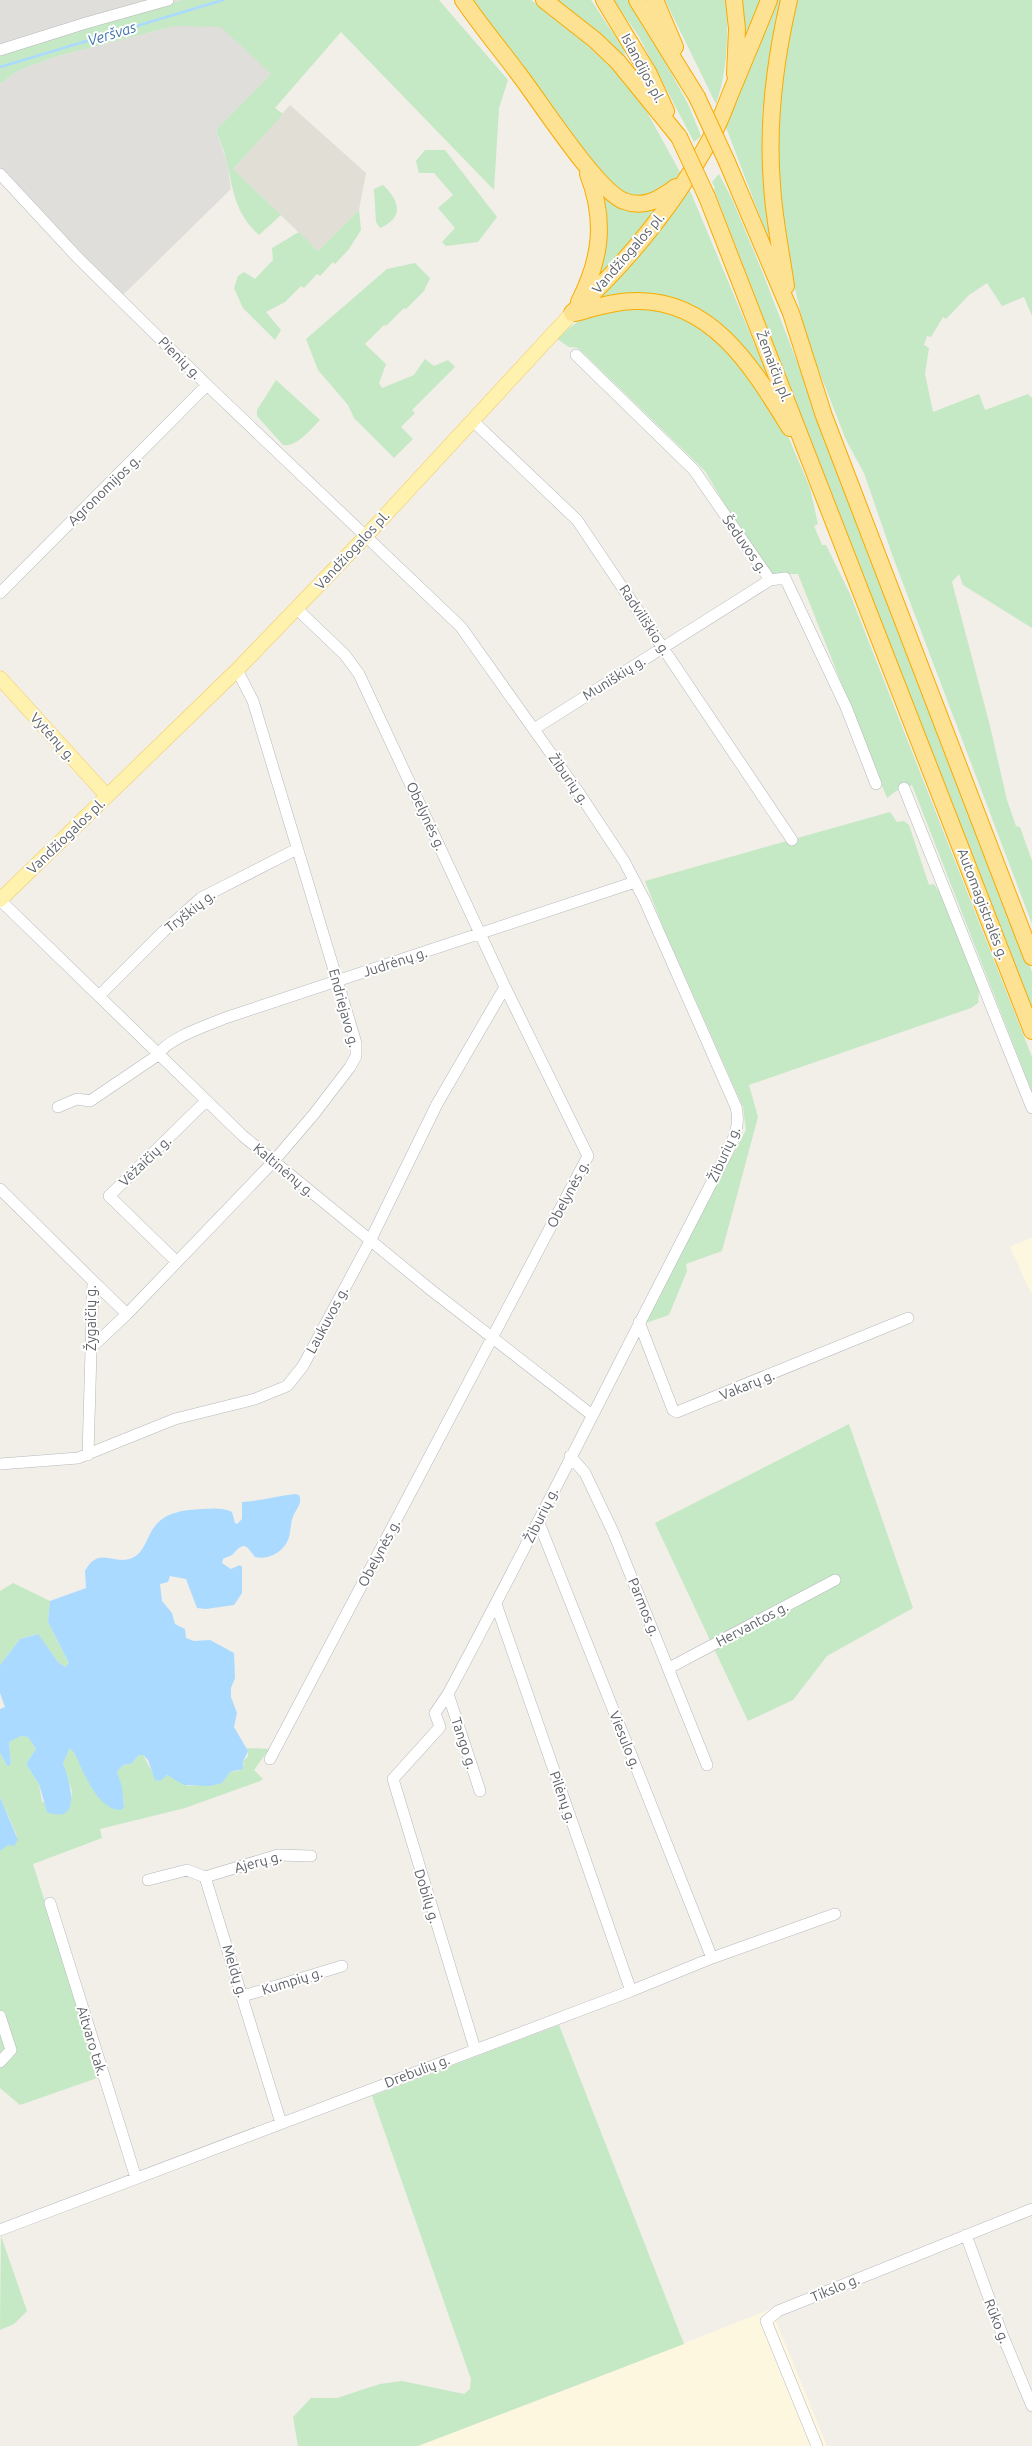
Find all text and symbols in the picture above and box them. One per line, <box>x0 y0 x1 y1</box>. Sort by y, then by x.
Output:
water label: Veršvas <box>86 18 139 49</box>
street label: Islandijos pl. <box>618 31 668 105</box>
street label: Vandžiogalos pl. <box>589 209 667 297</box>
street label: Žemaičių pl. <box>753 328 796 404</box>
street label: Pienių g. <box>155 333 205 383</box>
street label: Agronomijos g. <box>64 451 144 529</box>
street label: Vandžiogalos pl. <box>311 507 393 593</box>
street label: Šeduvos g. <box>719 511 772 576</box>
street label: Radviliškio g. <box>616 582 674 658</box>
street label: Muniškių g. <box>580 652 648 704</box>
street label: Vytėnų g. <box>27 710 79 764</box>
street label: Žiburių g. <box>546 750 593 808</box>
street label: Obelynės g. <box>403 779 449 853</box>
street label: Vandžiogalos pl. <box>24 795 108 877</box>
street label: Automagistralės g. <box>954 846 1012 962</box>
street label: Tryškių g. <box>162 887 218 935</box>
street label: Judrėnų g. <box>361 944 429 980</box>
street label: Endriejavo g. <box>326 967 362 1049</box>
street label: Žiburių g. <box>704 1123 743 1184</box>
street label: Vėžaičių g. <box>116 1132 174 1190</box>
street label: Kaltinėnų g. <box>250 1140 318 1200</box>
street label: Obelynės g. <box>544 1158 592 1230</box>
street label: Laukuvos g. <box>303 1284 351 1356</box>
street label: Žygaičių g. <box>82 1285 99 1351</box>
street label: Vakarų g. <box>717 1367 777 1403</box>
street label: Žiburių g. <box>520 1485 561 1545</box>
street label: Obelynės g. <box>355 1517 403 1589</box>
street label: Parmos g. <box>625 1575 663 1639</box>
street label: Hervantos g. <box>713 1598 791 1650</box>
street label: Viesulo g. <box>606 1709 644 1771</box>
street label: Tango g. <box>448 1715 480 1771</box>
street label: Pilėnų g. <box>547 1769 579 1825</box>
street label: Ajerų g. <box>233 1848 283 1876</box>
street label: Dobilų g. <box>411 1867 443 1925</box>
street label: Meldų g. <box>219 1943 251 1999</box>
street label: Kumpių g. <box>260 1964 324 1998</box>
street label: Aitvaro tak. <box>74 2004 110 2078</box>
street label: Drebulių g. <box>382 2051 452 2091</box>
street label: Tikslo g. <box>808 2271 862 2305</box>
street label: Rūko g. <box>981 2296 1013 2346</box>

